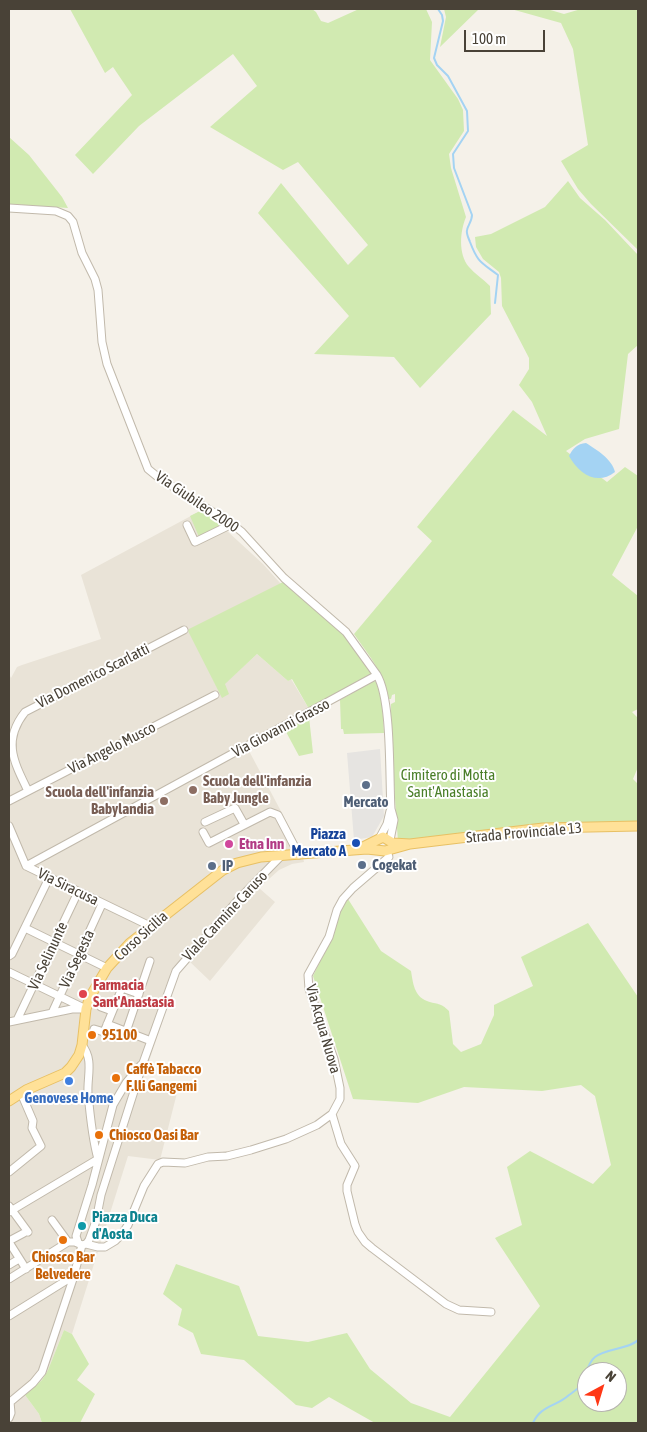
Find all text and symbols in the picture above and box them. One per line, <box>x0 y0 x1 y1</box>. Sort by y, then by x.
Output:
scale bar <box>467 20 548 52</box>
text: 100 m <box>472 30 506 47</box>
street label: Via Giubileo 2000 <box>152 467 242 537</box>
street label: Via Domenico Scarlatti <box>33 640 153 712</box>
street label: Via Giovanni Grasso <box>229 695 333 761</box>
street label: Via Angelo Musco <box>65 718 159 778</box>
park label: Cimitero di Motta Sant'Anastasia <box>401 766 495 801</box>
place label: Scuola dell'infanzia Baby Jungle <box>203 772 311 807</box>
marker: Mercato <box>360 779 372 791</box>
place label: Scuola dell'infanzia Babylandia <box>46 783 154 818</box>
marker: Scuola dell'infanzia Baby Jungle <box>187 784 199 796</box>
place label: Mercato <box>343 793 389 811</box>
marker: Scuola dell'infanzia Babylandia <box>158 795 170 807</box>
street label: Strada Provinciale 13 <box>465 819 583 847</box>
place label: Piazza Mercato A <box>292 825 346 860</box>
place label: Etna Inn <box>239 835 284 853</box>
marker: Piazza Mercato A <box>350 837 362 849</box>
marker: Etna Inn <box>223 838 235 850</box>
place label: Cogekat <box>372 856 417 874</box>
place label: IP <box>222 857 233 875</box>
marker: Cogekat <box>356 859 368 871</box>
marker: IP <box>206 860 218 872</box>
street label: Via Siracusa <box>35 865 101 909</box>
street label: Viale Carmine Caruso <box>179 867 271 965</box>
street label: Corso Sicilia <box>111 907 171 965</box>
street label: Via Selinunte <box>24 919 72 993</box>
street label: Via Segesta <box>56 927 98 991</box>
place label: Farmacia Sant'Anastasia <box>93 976 174 1011</box>
street label: Via Acqua Nuova <box>302 982 344 1076</box>
marker: Farmacia Sant'Anastasia <box>77 988 89 1000</box>
place label: 95100 <box>102 1026 137 1044</box>
marker: 95100 <box>86 1029 98 1041</box>
place label: Caffè Tabacco F.lli Gangemi <box>126 1060 201 1095</box>
marker: Caffè Tabacco F.lli Gangemi <box>110 1072 122 1084</box>
marker: Genovese Home <box>63 1075 75 1087</box>
place label: Genovese Home <box>24 1089 114 1107</box>
place label: Chiosco Oasi Bar <box>109 1126 199 1144</box>
marker: Chiosco Oasi Bar <box>93 1129 105 1141</box>
place label: Piazza Duca d'Aosta <box>92 1208 158 1243</box>
marker: Piazza Duca d'Aosta <box>76 1220 88 1232</box>
marker: Chiosco Bar Belvedere <box>57 1234 69 1246</box>
place label: Chiosco Bar Belvedere <box>32 1248 94 1283</box>
north arrow <box>577 1362 627 1412</box>
text: N <box>603 1367 619 1385</box>

